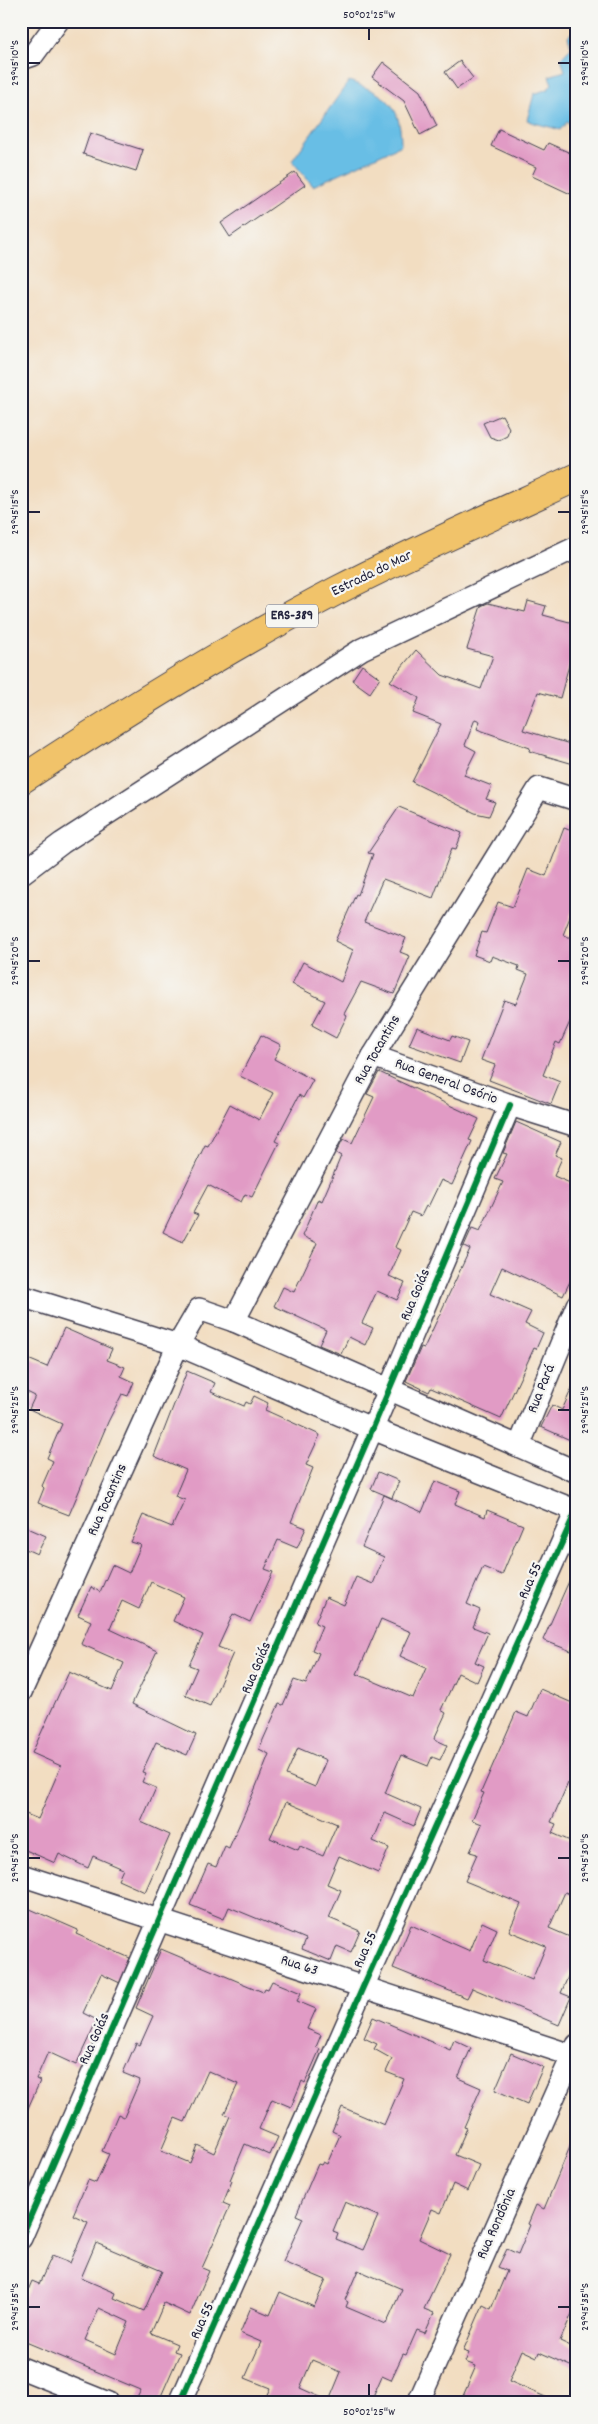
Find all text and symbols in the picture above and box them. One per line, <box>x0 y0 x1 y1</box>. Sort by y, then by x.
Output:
text: 50°02'25"W <box>343 7 395 24</box>
text: 29°45'10"S <box>7 40 24 86</box>
text: 29°45'10"S <box>577 40 594 86</box>
text: 29°45'15"S <box>7 489 24 535</box>
text: 29°45'15"S <box>577 489 594 535</box>
street label: Estrada do Mar <box>328 545 416 603</box>
road number: ERS-389 <box>266 604 318 628</box>
text: 29°45'20"S <box>7 937 24 985</box>
text: 29°45'20"S <box>577 937 594 985</box>
street label: Rua Tocantins <box>349 1011 407 1089</box>
street label: Rua General Osório <box>391 1053 501 1111</box>
street label: Rua Goiás <box>395 1265 437 1325</box>
street label: Rua Pará <box>522 1361 562 1417</box>
text: 29°45'25"S <box>7 1386 24 1434</box>
text: 29°45'25"S <box>577 1386 594 1434</box>
street label: Rua Tocantins <box>82 1460 134 1540</box>
street label: Rua 55 <box>513 1559 549 1603</box>
street label: Rua Goiás <box>236 1638 278 1698</box>
text: 29°45'30"S <box>7 1834 24 1882</box>
text: 29°45'30"S <box>577 1834 594 1882</box>
street label: Rua 55 <box>348 1928 384 1972</box>
street label: Rua 63 <box>277 1950 321 1982</box>
street label: Rua Goiás <box>74 2009 116 2069</box>
street label: Rua Rondônia <box>472 2184 523 2263</box>
text: 29°45'35"S <box>7 2283 24 2331</box>
text: 29°45'35"S <box>577 2283 594 2331</box>
street label: Rua 55 <box>185 2299 221 2343</box>
text: 50°02'25"W <box>343 2404 395 2421</box>

